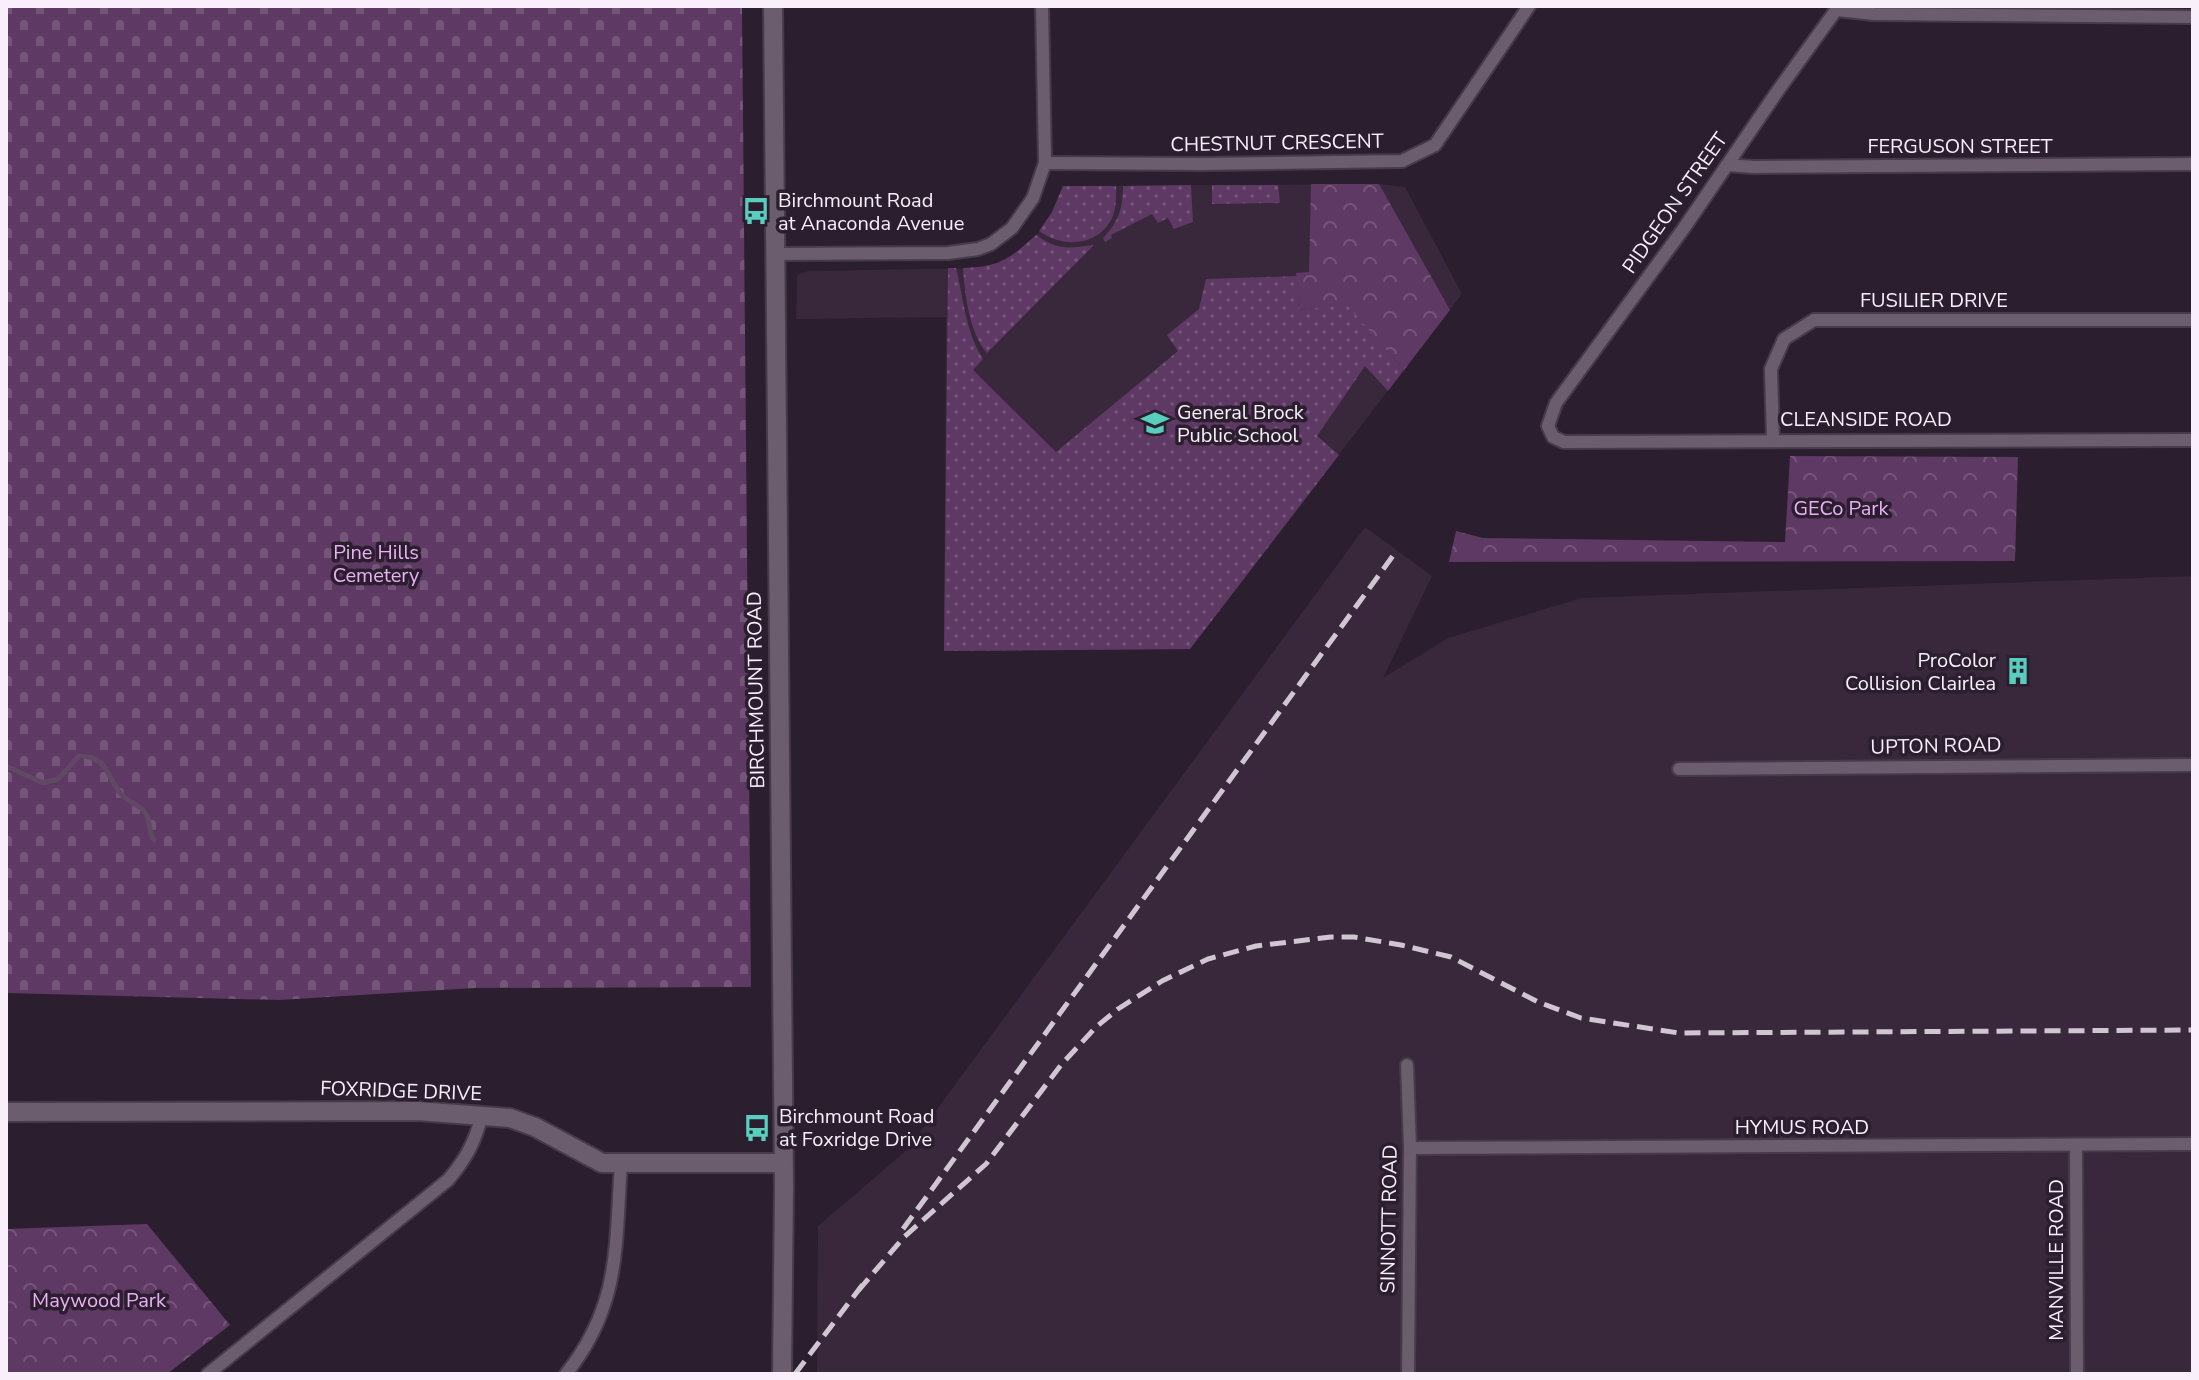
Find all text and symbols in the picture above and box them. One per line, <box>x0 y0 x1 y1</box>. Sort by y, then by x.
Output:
street label: PIDGEON STREET <box>1616 127 1734 279</box>
street label: CHESTNUT CRESCENT <box>1170 128 1384 158</box>
street label: FERGUSON STREET <box>1867 133 2053 160</box>
place label: Birchmount Road at Anaconda Avenue <box>778 187 964 237</box>
bus stop icon: Birchmount Road at Anaconda Avenue <box>741 196 771 226</box>
street label: FUSILIER DRIVE <box>1860 287 2008 314</box>
place label: General Brock Public School <box>1177 399 1305 449</box>
street label: CLEANSIDE ROAD <box>1780 406 1952 433</box>
school or university icon: General Brock Public School <box>1140 408 1170 438</box>
park label: GECo Park <box>1793 495 1890 522</box>
park label: Pine Hills Cemetery <box>333 539 420 589</box>
street label: BIRCHMOUNT ROAD <box>741 591 771 789</box>
place label: ProColor Collision Clairlea <box>1845 647 1996 697</box>
building icon: ProColor Collision Clairlea <box>2003 656 2033 686</box>
street label: UPTON ROAD <box>1870 731 2002 761</box>
street label: FOXRIDGE DRIVE <box>320 1075 482 1107</box>
place label: Birchmount Road at Foxridge Drive <box>779 1103 934 1153</box>
bus stop icon: Birchmount Road at Foxridge Drive <box>742 1113 772 1143</box>
street label: HYMUS ROAD <box>1735 1114 1869 1141</box>
street label: SINNOTT ROAD <box>1374 1144 1404 1294</box>
street label: MANVILLE ROAD <box>2043 1179 2070 1341</box>
park label: Maywood Park <box>32 1287 167 1314</box>

